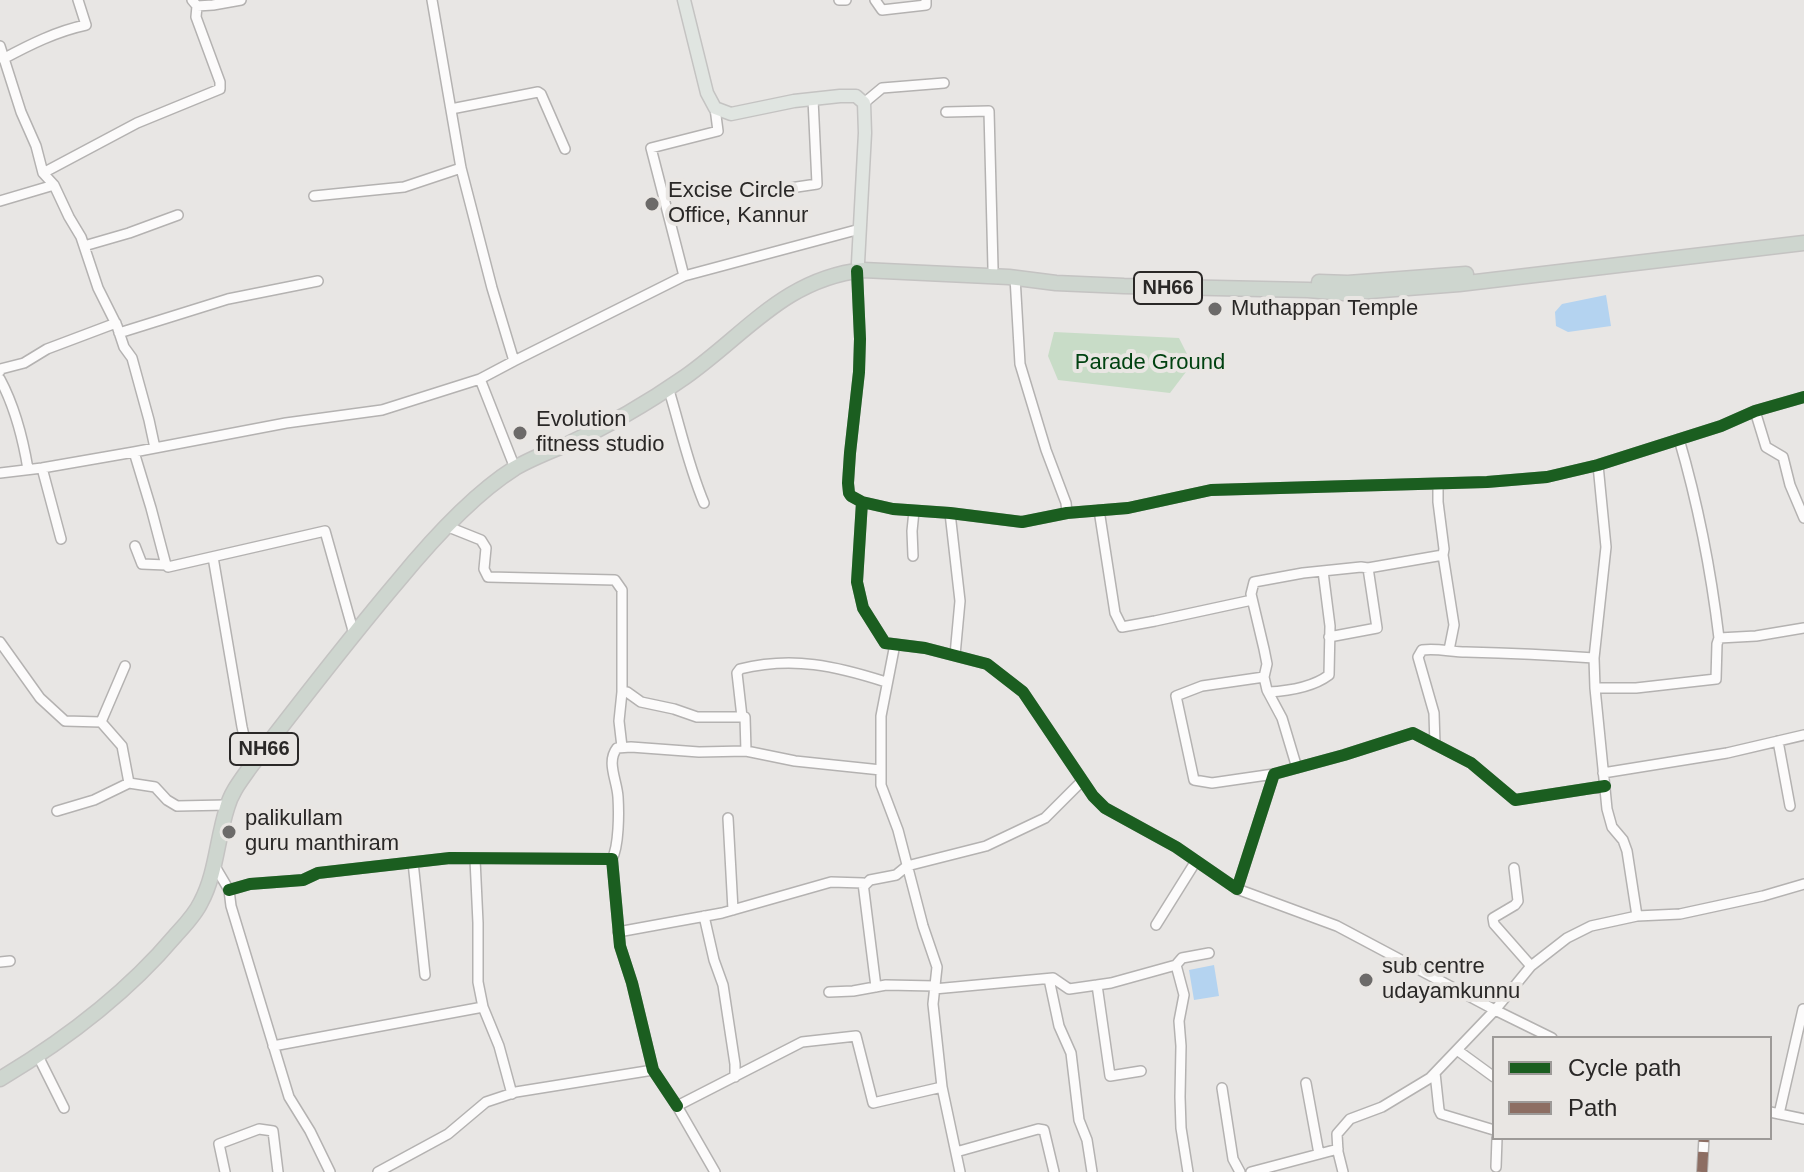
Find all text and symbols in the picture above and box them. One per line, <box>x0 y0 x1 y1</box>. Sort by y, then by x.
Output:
place label: Excise Circle Office, Kannur <box>668 178 808 230</box>
marker: Excise Circle Office, Kannur <box>643 195 661 213</box>
road number: NH66 <box>1134 272 1202 304</box>
place label: Muthappan Temple <box>1231 296 1418 322</box>
marker: Muthappan Temple <box>1206 300 1224 318</box>
park label: Parade Ground <box>1075 350 1225 376</box>
place label: Evolution fitness studio <box>536 407 664 458</box>
marker: Evolution fitness studio <box>511 424 529 442</box>
road number: NH66 <box>230 733 298 765</box>
place label: palikullam guru manthiram <box>245 806 399 858</box>
marker: palikullam guru manthiram <box>220 823 238 841</box>
place label: sub centre udayamkunnu <box>1382 954 1520 1006</box>
marker: sub centre udayamkunnu <box>1357 971 1375 989</box>
legend <box>1492 1036 1772 1140</box>
text: Cycle path <box>1568 1054 1681 1081</box>
text: Path <box>1568 1094 1617 1121</box>

